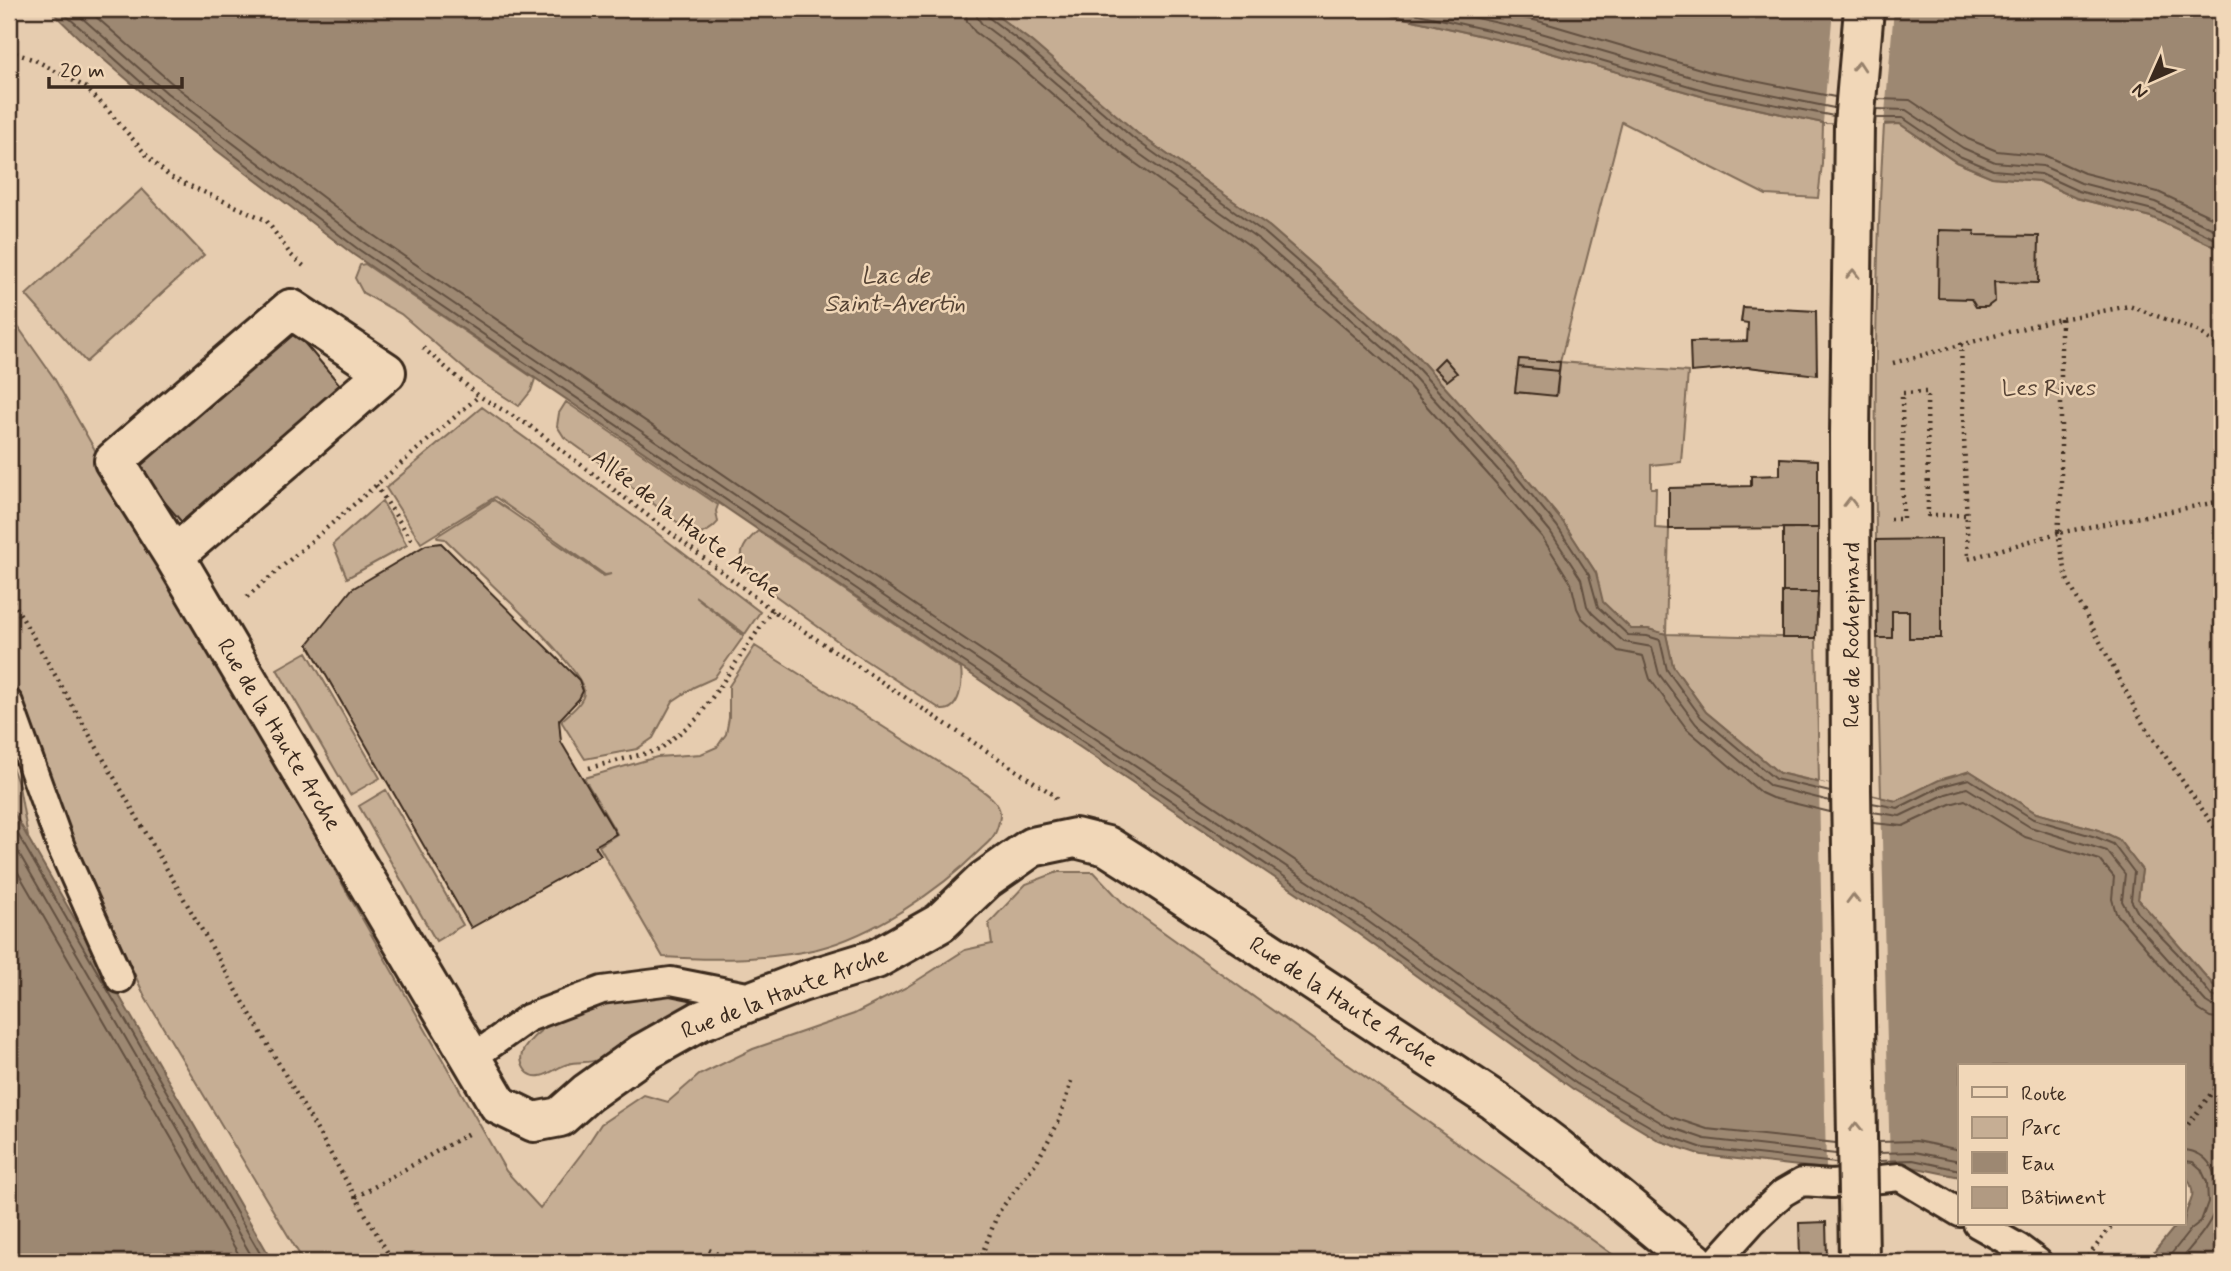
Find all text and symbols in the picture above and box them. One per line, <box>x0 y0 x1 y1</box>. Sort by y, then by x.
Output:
scale bar <box>49 46 182 90</box>
north arrow <box>2116 46 2186 116</box>
text: 20 m <box>60 57 105 85</box>
one-way arrow <box>1851 61 1866 72</box>
text: N <box>2127 78 2153 104</box>
water label: Lac de Saint-Avertin <box>825 261 965 320</box>
one-way arrow <box>1845 268 1860 279</box>
park label: Les Rives <box>2002 374 2096 404</box>
street label: Allée de la Haute Arche <box>585 443 787 606</box>
one-way arrow <box>1842 496 1858 506</box>
street label: Rue de Rochepinard <box>1838 542 1868 728</box>
street label: Rue de la Haute Arche <box>209 633 348 837</box>
one-way arrow <box>1845 893 1861 904</box>
street label: Rue de la Haute Arche <box>1243 930 1443 1075</box>
street label: Rue de la Haute Arche <box>677 941 892 1047</box>
legend <box>1958 1064 2186 1226</box>
text: Route <box>2021 1080 2067 1108</box>
text: Parc <box>2021 1114 2061 1142</box>
one-way arrow <box>1849 1121 1864 1132</box>
text: Eau <box>2021 1150 2055 1178</box>
text: Bâtiment <box>2021 1184 2106 1212</box>

